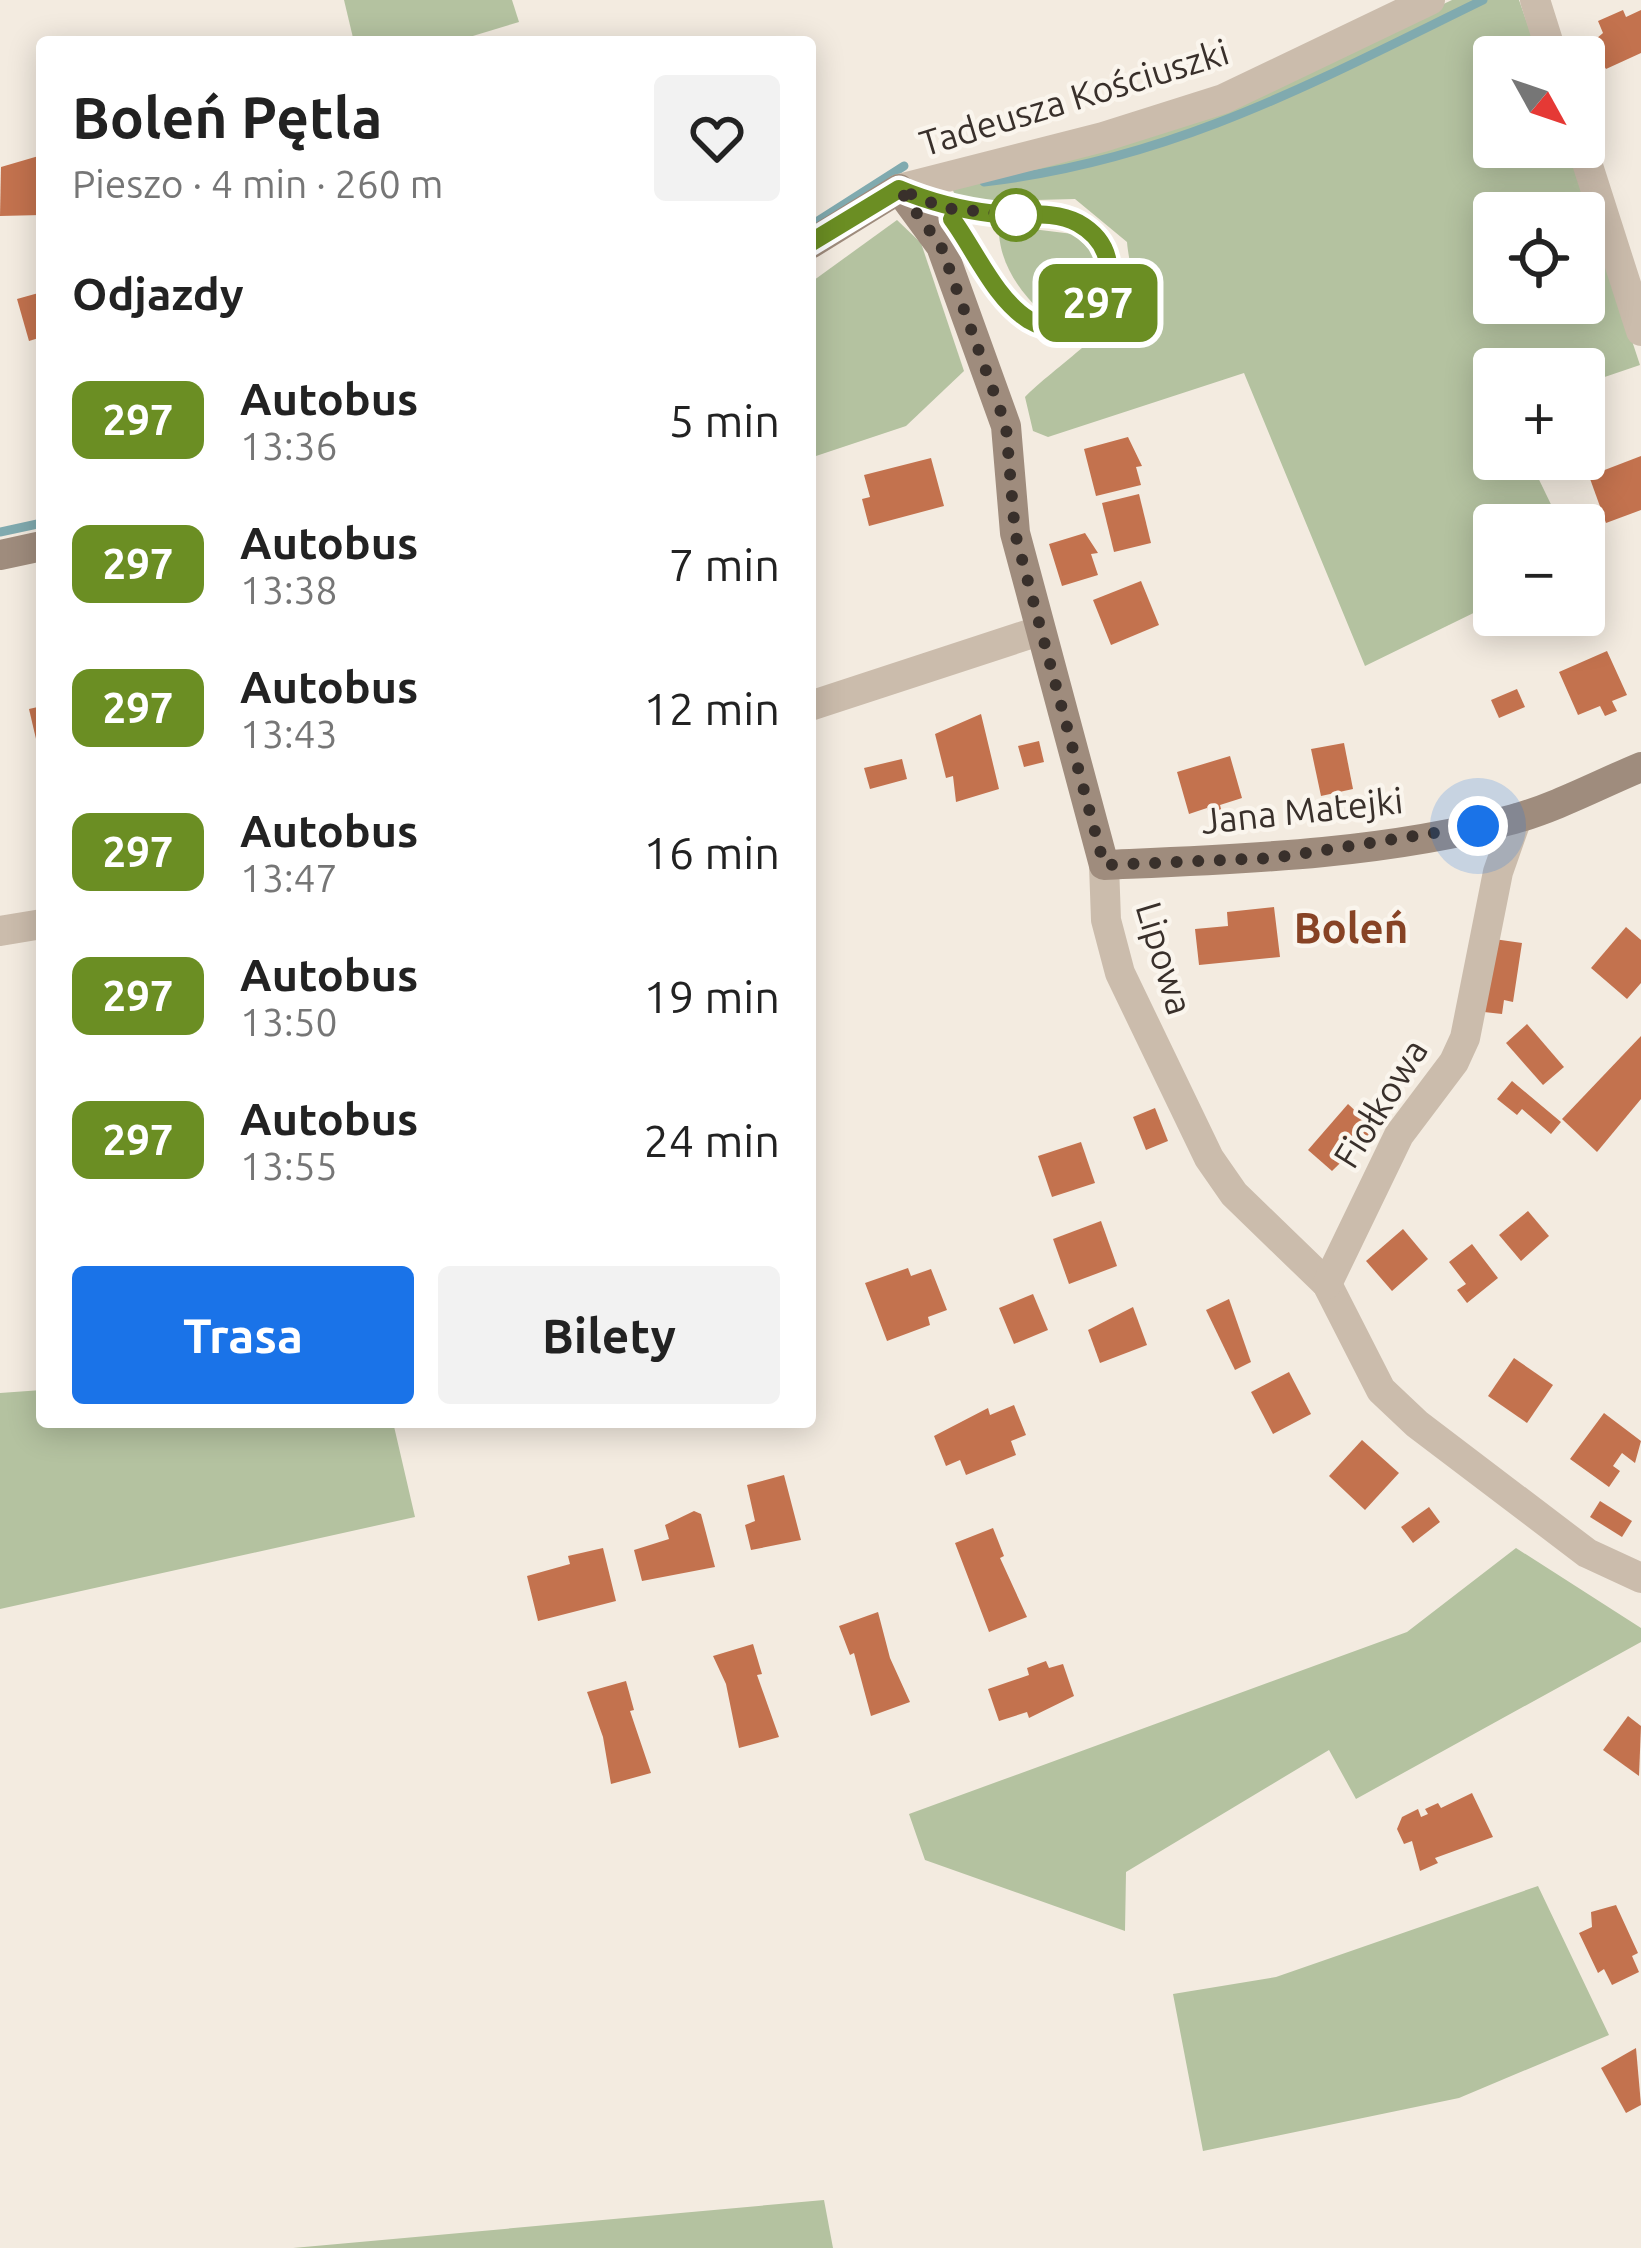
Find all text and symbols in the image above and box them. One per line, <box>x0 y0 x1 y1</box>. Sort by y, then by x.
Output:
street label: Tadeusza Kościuszki <box>915 31 1233 163</box>
north arrow <box>1473 36 1605 168</box>
map controls <box>1473 36 1605 636</box>
button: heart <box>654 75 780 201</box>
text: Boleń Pętla <box>72 85 383 149</box>
text: Pieszo · 4 min · 260 m <box>72 162 443 205</box>
unlabelled marker <box>991 190 1041 240</box>
button: locate <box>1473 192 1605 324</box>
line badge: 297 <box>1029 264 1167 342</box>
text: Odjazdy <box>72 268 244 319</box>
text: 297 <box>1062 279 1134 326</box>
button: + <box>1473 348 1605 480</box>
text: Autobus <box>240 373 418 424</box>
text: 5 min <box>669 395 780 446</box>
text: 297 <box>102 396 174 443</box>
text: 13:36 <box>240 424 338 467</box>
button: − <box>1473 504 1605 636</box>
text: Autobus <box>240 517 418 568</box>
text: 7 min <box>669 539 780 590</box>
text: 297 <box>102 540 174 587</box>
text: 13:38 <box>240 568 338 611</box>
text: Autobus <box>240 661 418 712</box>
text: 12 min <box>643 683 780 734</box>
text: 297 <box>102 684 174 731</box>
text: 13:43 <box>240 712 338 755</box>
street label: Jana Matejki <box>1199 779 1405 841</box>
your location <box>1448 796 1508 856</box>
text: Autobus <box>240 805 418 856</box>
text: 16 min <box>643 827 780 878</box>
text: 297 <box>102 828 174 875</box>
text: 13:47 <box>240 856 338 899</box>
street label: Lipowa <box>1129 897 1201 1019</box>
district label: Boleń <box>1294 904 1408 951</box>
text: Autobus <box>240 949 418 1000</box>
text: 19 min <box>643 971 780 1022</box>
text: 297 <box>102 972 174 1019</box>
text: 13:50 <box>240 1000 338 1043</box>
street label: Fiołkowa <box>1325 1031 1435 1175</box>
text: Autobus <box>240 1093 418 1144</box>
text: 24 min <box>643 1115 780 1166</box>
text: 297 <box>102 1116 174 1163</box>
text: 13:55 <box>240 1144 338 1187</box>
button: Trasa <box>72 1266 414 1404</box>
button: Bilety <box>438 1266 780 1404</box>

